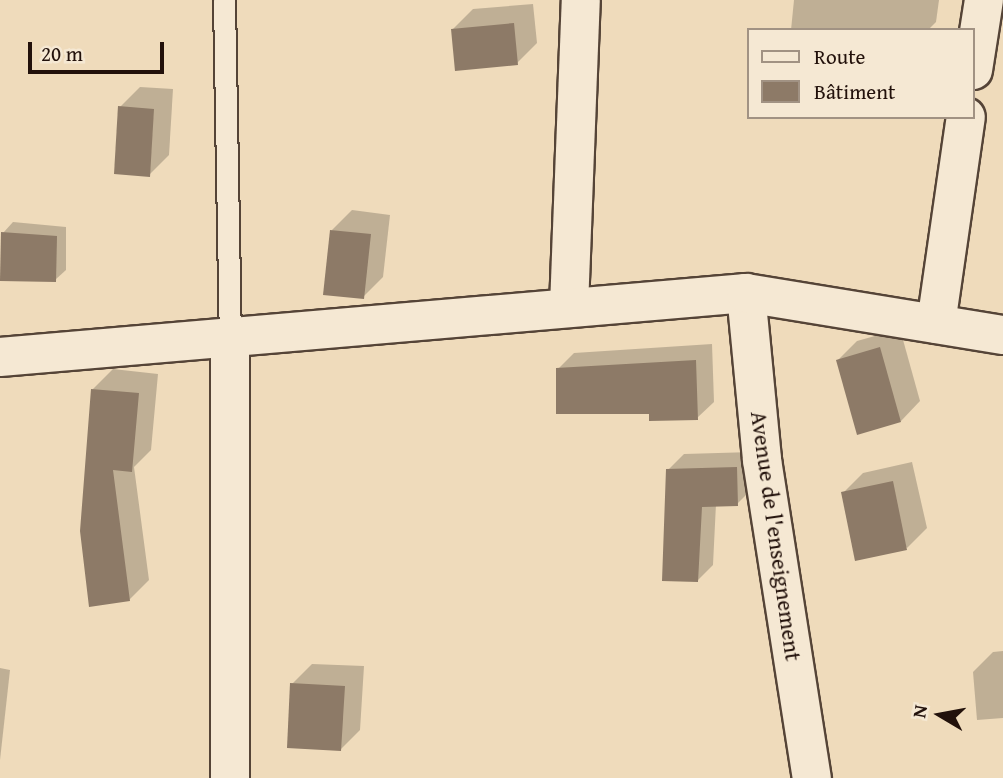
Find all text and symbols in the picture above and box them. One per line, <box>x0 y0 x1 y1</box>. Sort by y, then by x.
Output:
scale bar <box>32 28 168 72</box>
legend <box>748 28 975 119</box>
text: 20 m <box>41 38 83 69</box>
text: Route <box>814 41 865 72</box>
text: Bâtiment <box>814 76 895 107</box>
street label: Avenue de l'enseignement <box>745 409 807 663</box>
north arrow <box>905 680 975 750</box>
text: N <box>904 703 934 720</box>

